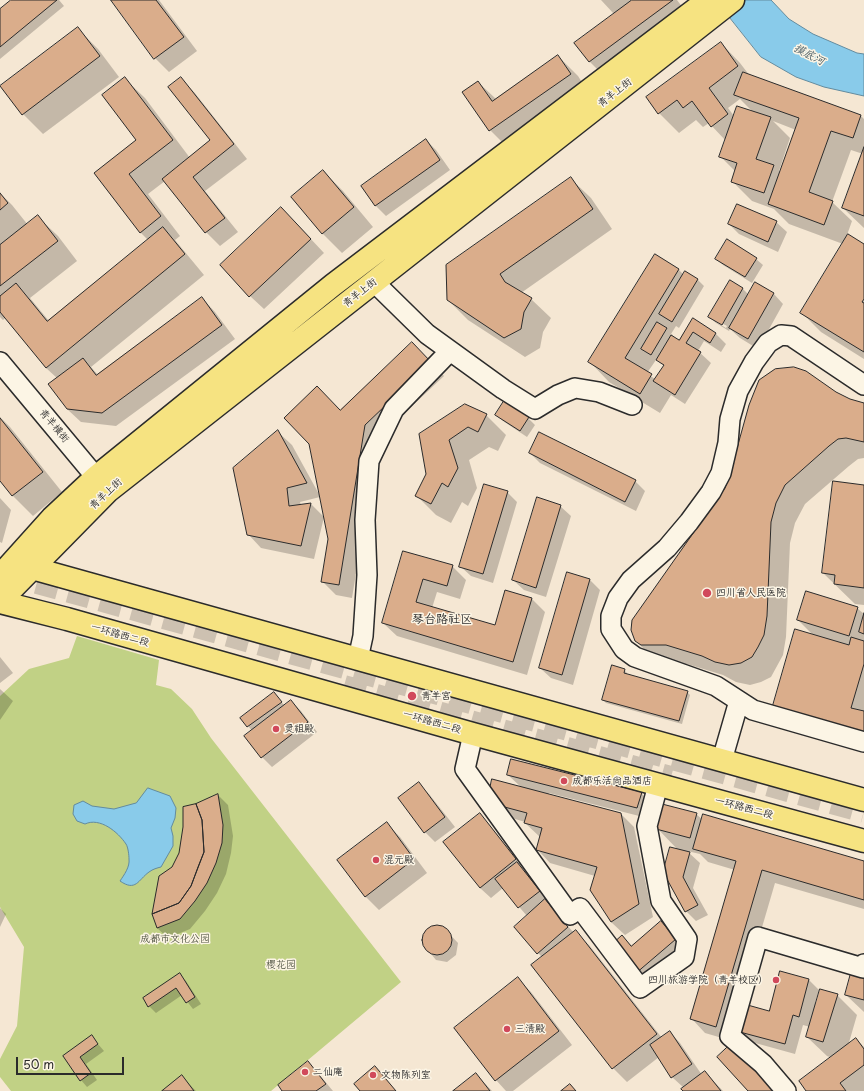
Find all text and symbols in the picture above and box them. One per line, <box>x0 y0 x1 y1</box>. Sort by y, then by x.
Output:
water label: 摸底河 <box>791 42 827 68</box>
street label: 青羊上街 <box>596 76 634 110</box>
street label: 青羊上街 <box>341 276 379 310</box>
street label: 青羊横街 <box>37 407 71 445</box>
street label: 青羊上街 <box>87 476 125 512</box>
marker: 四川省人民医院 <box>701 587 713 599</box>
place label: 四川省人民医院 <box>716 587 786 599</box>
district label: 琴台路社区 <box>412 613 472 627</box>
street label: 一环路西二段 <box>90 621 150 649</box>
marker: 青羊宫 <box>406 690 418 702</box>
place label: 青羊宫 <box>421 690 451 702</box>
street label: 一环路西二段 <box>402 708 462 736</box>
place label: 灵祖殿 <box>284 723 314 735</box>
marker: 灵祖殿 <box>271 724 281 734</box>
place label: 成都乐活尚品酒店 <box>572 775 652 787</box>
marker: 成都乐活尚品酒店 <box>559 776 569 786</box>
street label: 一环路西二段 <box>713 794 775 822</box>
place label: 混元殿 <box>384 854 414 866</box>
marker: 混元殿 <box>371 855 381 865</box>
park label: 成都市文化公园 <box>140 933 210 945</box>
park label: 樱花园 <box>266 959 296 971</box>
place label: 四川旅游学院（青羊校区） <box>648 974 768 986</box>
marker: 四川旅游学院（青羊校区） <box>771 975 781 985</box>
place label: 三清殿 <box>515 1023 545 1035</box>
marker: 三清殿 <box>502 1024 512 1034</box>
scale bar <box>18 1049 126 1075</box>
text: 50 m <box>23 1055 54 1073</box>
place label: 二仙庵 <box>313 1066 343 1078</box>
marker: 二仙庵 <box>300 1067 310 1077</box>
place label: 文物陈列室 <box>381 1069 431 1081</box>
marker: 文物陈列室 <box>368 1070 378 1080</box>

